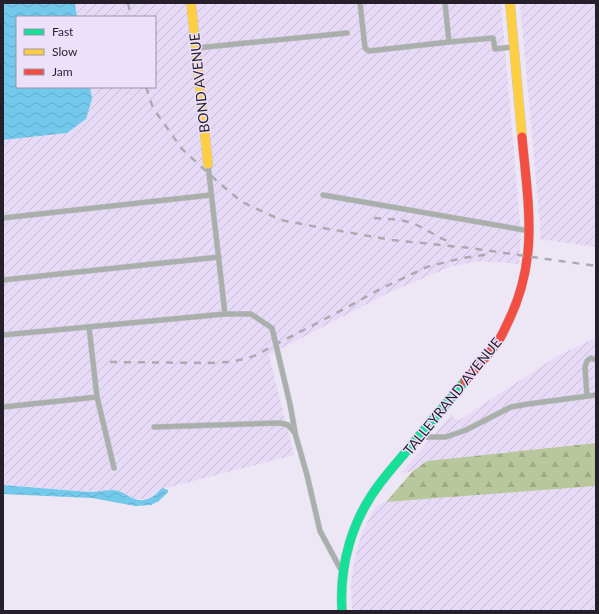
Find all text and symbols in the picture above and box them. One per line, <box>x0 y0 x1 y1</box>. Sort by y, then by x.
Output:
legend <box>16 16 156 88</box>
text: Fast <box>52 24 74 39</box>
street label: BOND AVENUE <box>185 32 213 134</box>
text: Slow <box>52 44 78 59</box>
text: Jam <box>52 64 73 79</box>
street label: TALLEYRAND AVENUE <box>399 334 505 458</box>

